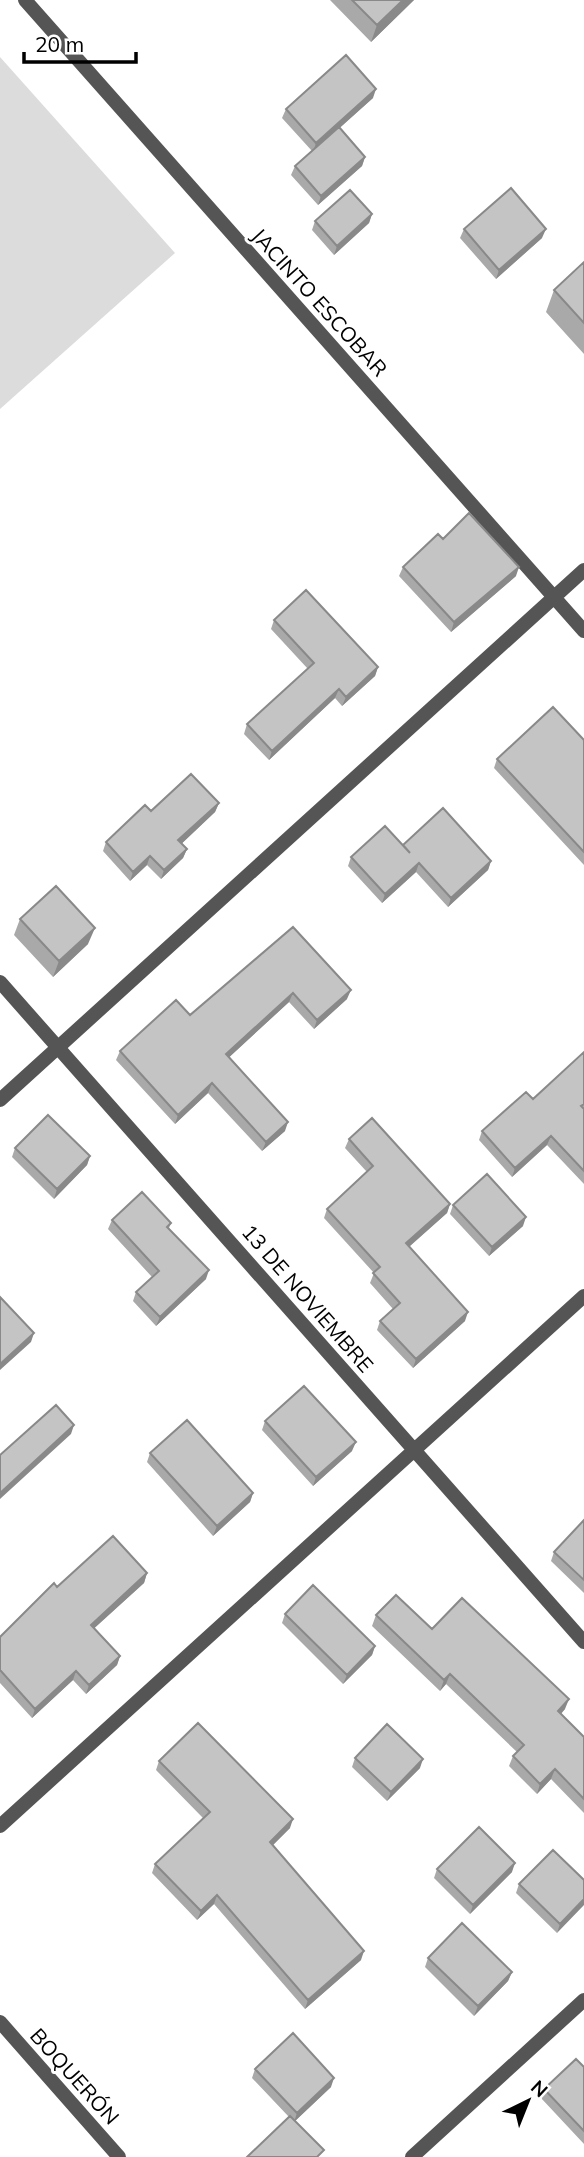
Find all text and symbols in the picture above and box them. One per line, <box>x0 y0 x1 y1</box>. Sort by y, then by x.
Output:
scale bar <box>24 21 136 65</box>
text: 20 m <box>35 31 84 57</box>
street label: JACINTO ESCOBAR <box>247 223 393 381</box>
street label: 13 DE NOVIEMBRE <box>237 1219 379 1377</box>
street label: BOQUERÓN <box>25 2022 125 2130</box>
north arrow <box>493 2066 563 2136</box>
text: N <box>526 2075 553 2102</box>

